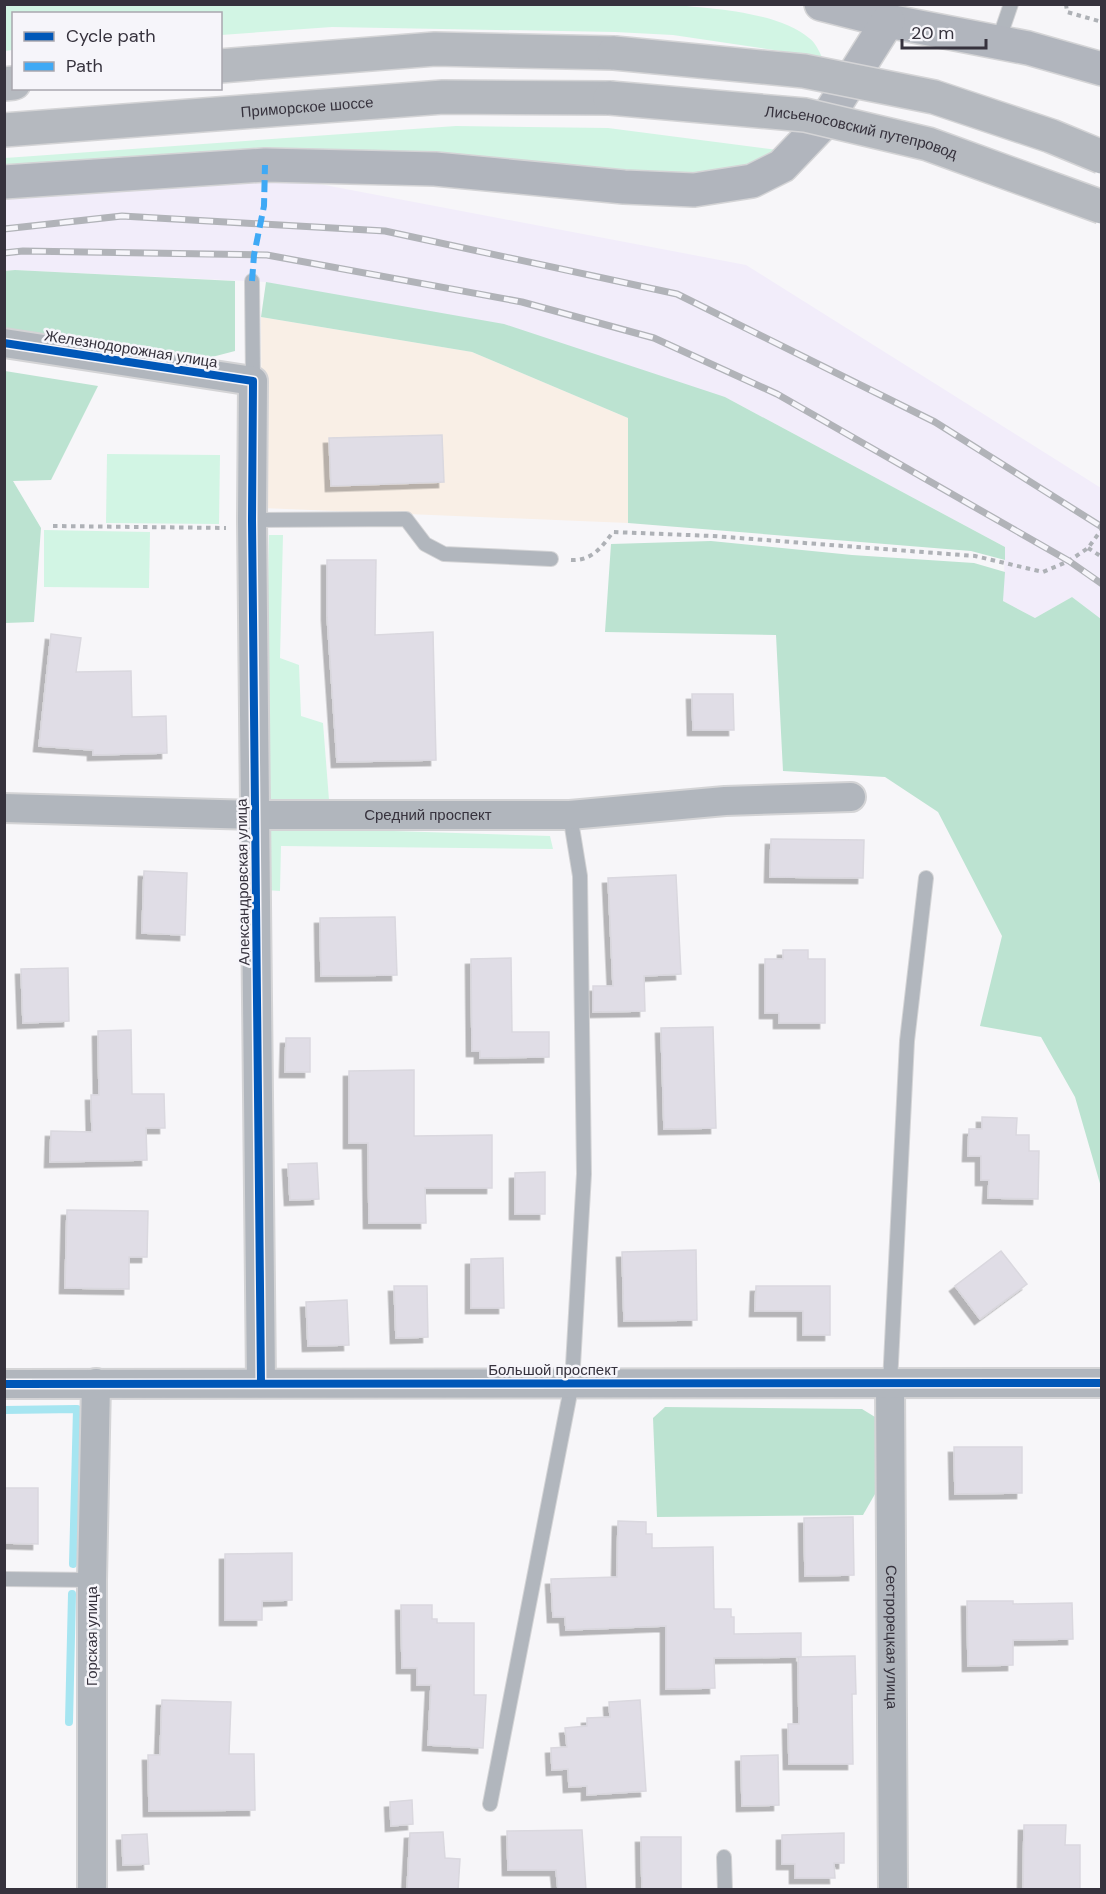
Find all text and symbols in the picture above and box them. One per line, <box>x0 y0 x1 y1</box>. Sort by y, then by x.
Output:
legend <box>12 12 222 90</box>
scale bar <box>902 12 986 50</box>
text: 20 m <box>911 21 954 45</box>
text: Cycle path <box>66 24 156 48</box>
text: Path <box>66 54 103 78</box>
street label: Приморское шоссе <box>240 92 374 122</box>
street label: Лисьеносовский путепровод <box>764 102 960 164</box>
street label: Железнодорожная улица <box>43 325 220 373</box>
street label: Александровская улица <box>232 798 254 966</box>
street label: Средний проспект <box>364 805 492 825</box>
street label: Большой проспект <box>488 1360 618 1380</box>
street label: Сестрорецкая улица <box>881 1565 902 1710</box>
street label: Горская улица <box>82 1585 102 1686</box>

